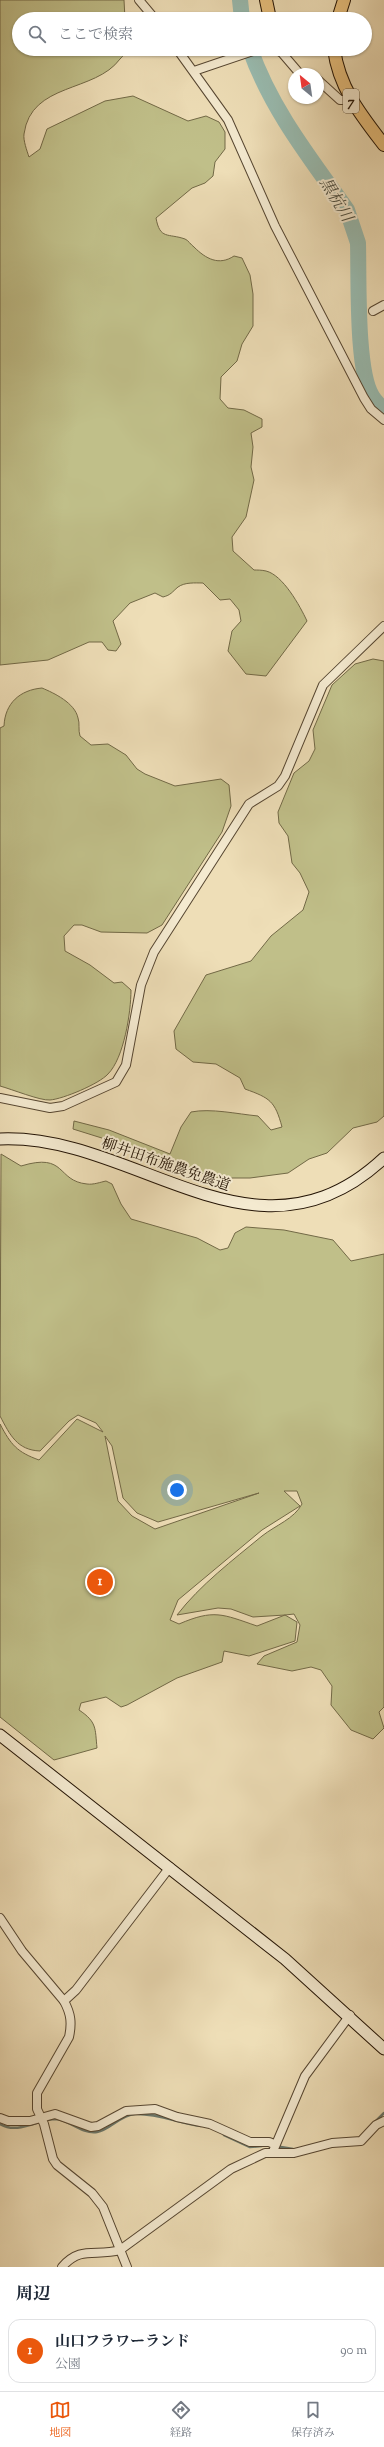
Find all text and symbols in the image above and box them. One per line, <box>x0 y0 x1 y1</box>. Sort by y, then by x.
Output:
search box <box>12 12 372 56</box>
icon: search <box>26 23 48 45</box>
text: ここで検索 <box>58 25 133 46</box>
north arrow <box>288 68 324 104</box>
road number: 7 <box>343 89 359 113</box>
water label: 黒杭川 <box>313 174 358 228</box>
street label: 柳井田布施農免農道 <box>98 1134 233 1197</box>
your location <box>167 1480 187 1500</box>
pin: 1 <box>87 1567 113 1597</box>
text: 周辺 <box>16 2283 50 2307</box>
text: 山口フラワーランド <box>55 2332 190 2353</box>
text: 1 <box>28 2342 32 2360</box>
text: 90 m <box>340 2342 367 2360</box>
text: 公園 <box>55 2356 81 2374</box>
tab: 地図 <box>49 2399 71 2441</box>
tab: 経路 <box>170 2399 192 2441</box>
tab: 保存済み <box>291 2399 335 2441</box>

